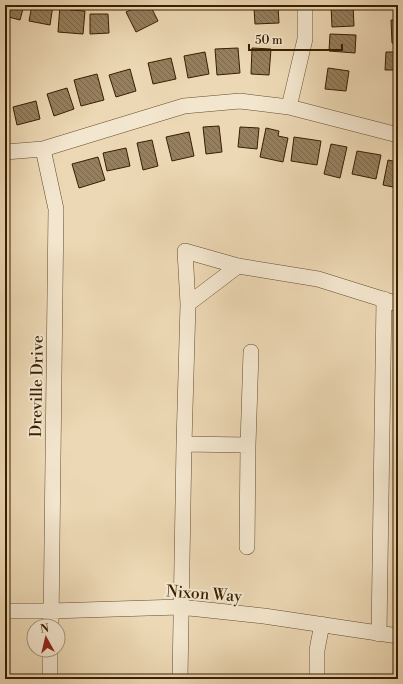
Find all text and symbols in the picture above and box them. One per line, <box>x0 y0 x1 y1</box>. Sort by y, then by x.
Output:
scale bar <box>249 26 342 52</box>
text: 50 m <box>255 33 283 48</box>
street label: Dreville Drive <box>26 335 48 437</box>
street label: Nixon Way <box>165 581 243 607</box>
north arrow <box>26 618 66 658</box>
text: N <box>39 622 50 637</box>

